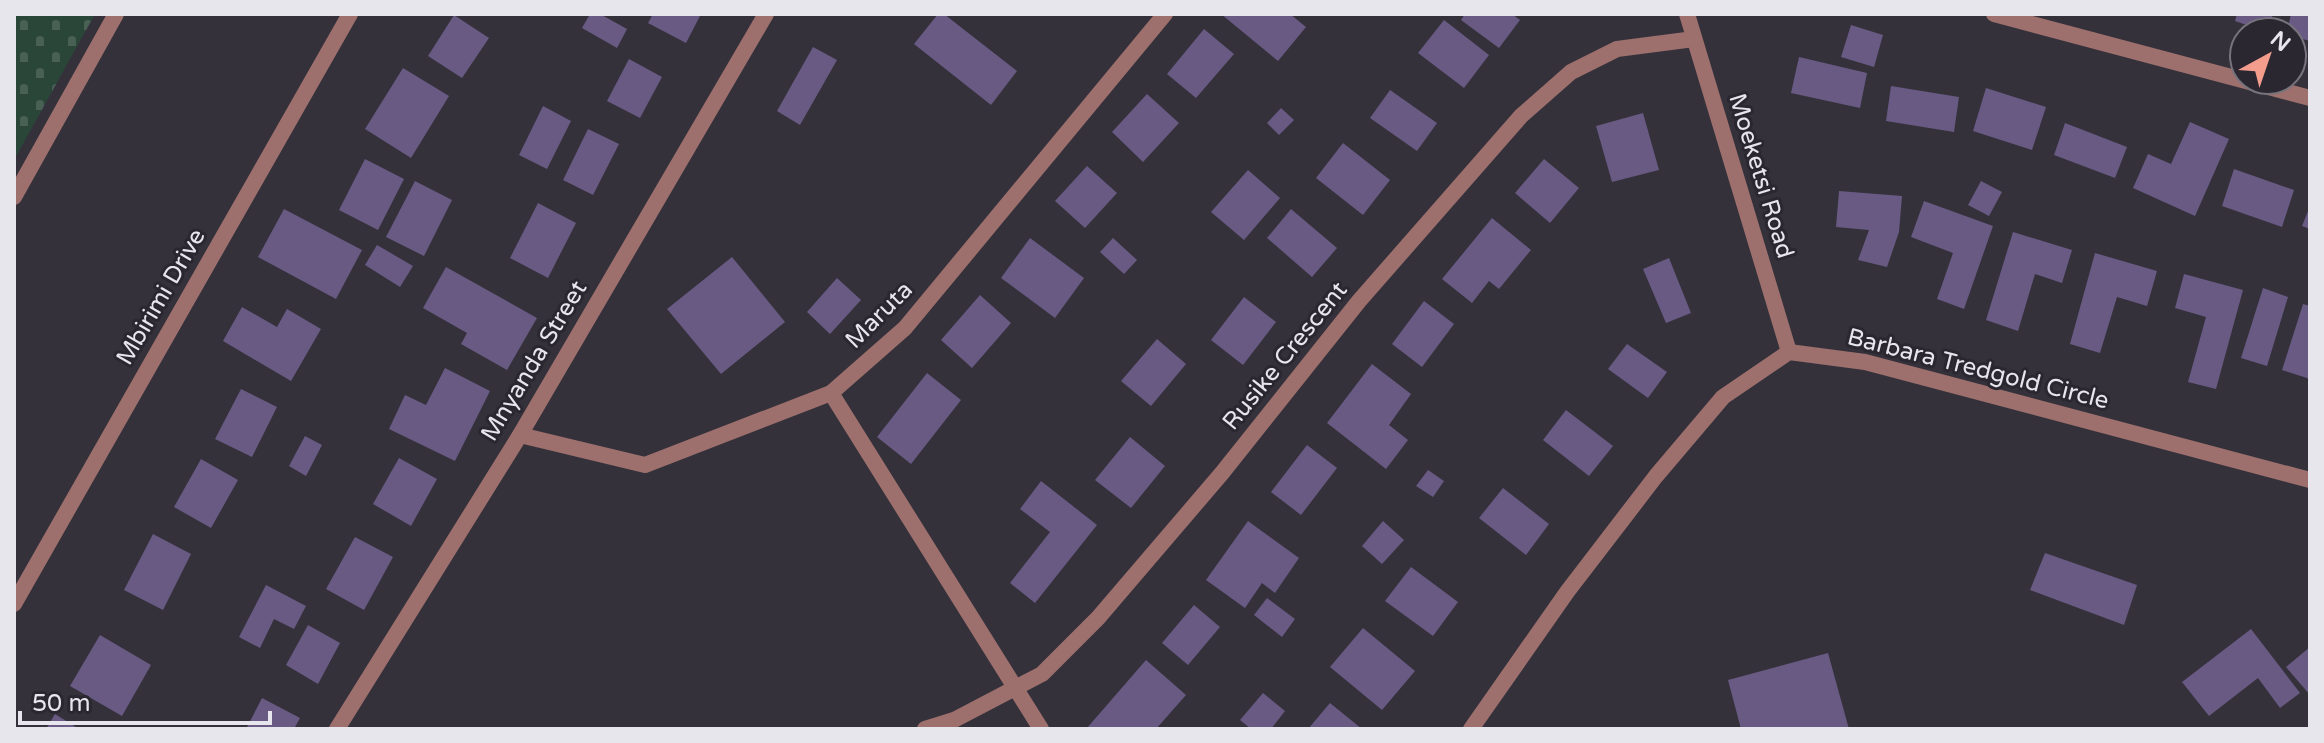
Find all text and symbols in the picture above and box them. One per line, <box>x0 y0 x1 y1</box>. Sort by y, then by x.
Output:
north arrow <box>2228 16 2308 96</box>
text: N <box>2265 26 2295 57</box>
street label: Moeketsi Road <box>1722 90 1800 262</box>
street label: Mbirimi Drive <box>110 224 212 370</box>
street label: Maruta <box>839 275 919 355</box>
street label: Mnyanda Street <box>475 276 593 446</box>
street label: Rusike Crescent <box>1216 276 1354 436</box>
street label: Barbara Tredgold Circle <box>1844 322 2112 416</box>
scale bar <box>20 675 270 725</box>
text: 50 m <box>32 689 90 718</box>

